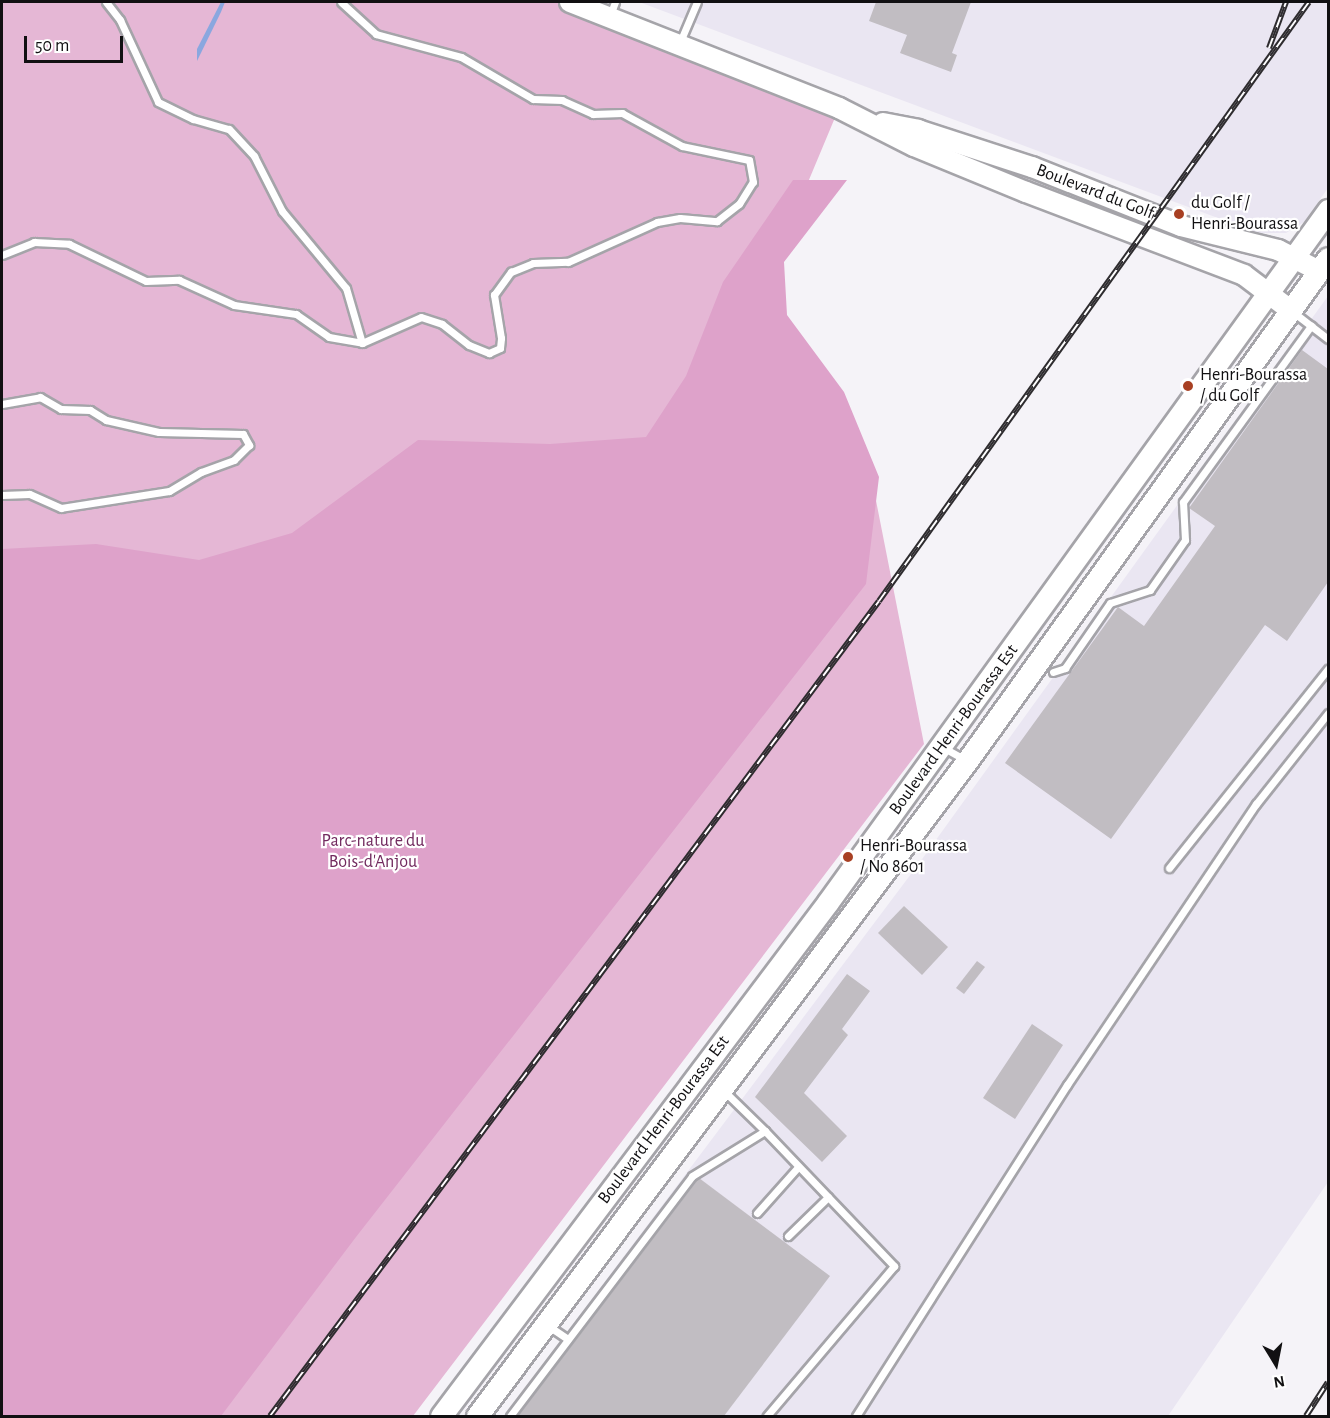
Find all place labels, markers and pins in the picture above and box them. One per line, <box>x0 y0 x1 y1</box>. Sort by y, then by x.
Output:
place label: du Golf / Henri-Bourassa <box>1191 193 1298 236</box>
marker: du Golf / Henri-Bourassa <box>1172 207 1186 221</box>
place label: Henri-Bourassa / du Golf <box>1200 365 1307 407</box>
marker: Henri-Bourassa / du Golf <box>1181 379 1195 393</box>
place label: Henri-Bourassa / No 8601 <box>860 836 967 878</box>
marker: Henri-Bourassa / No 8601 <box>841 850 855 864</box>

